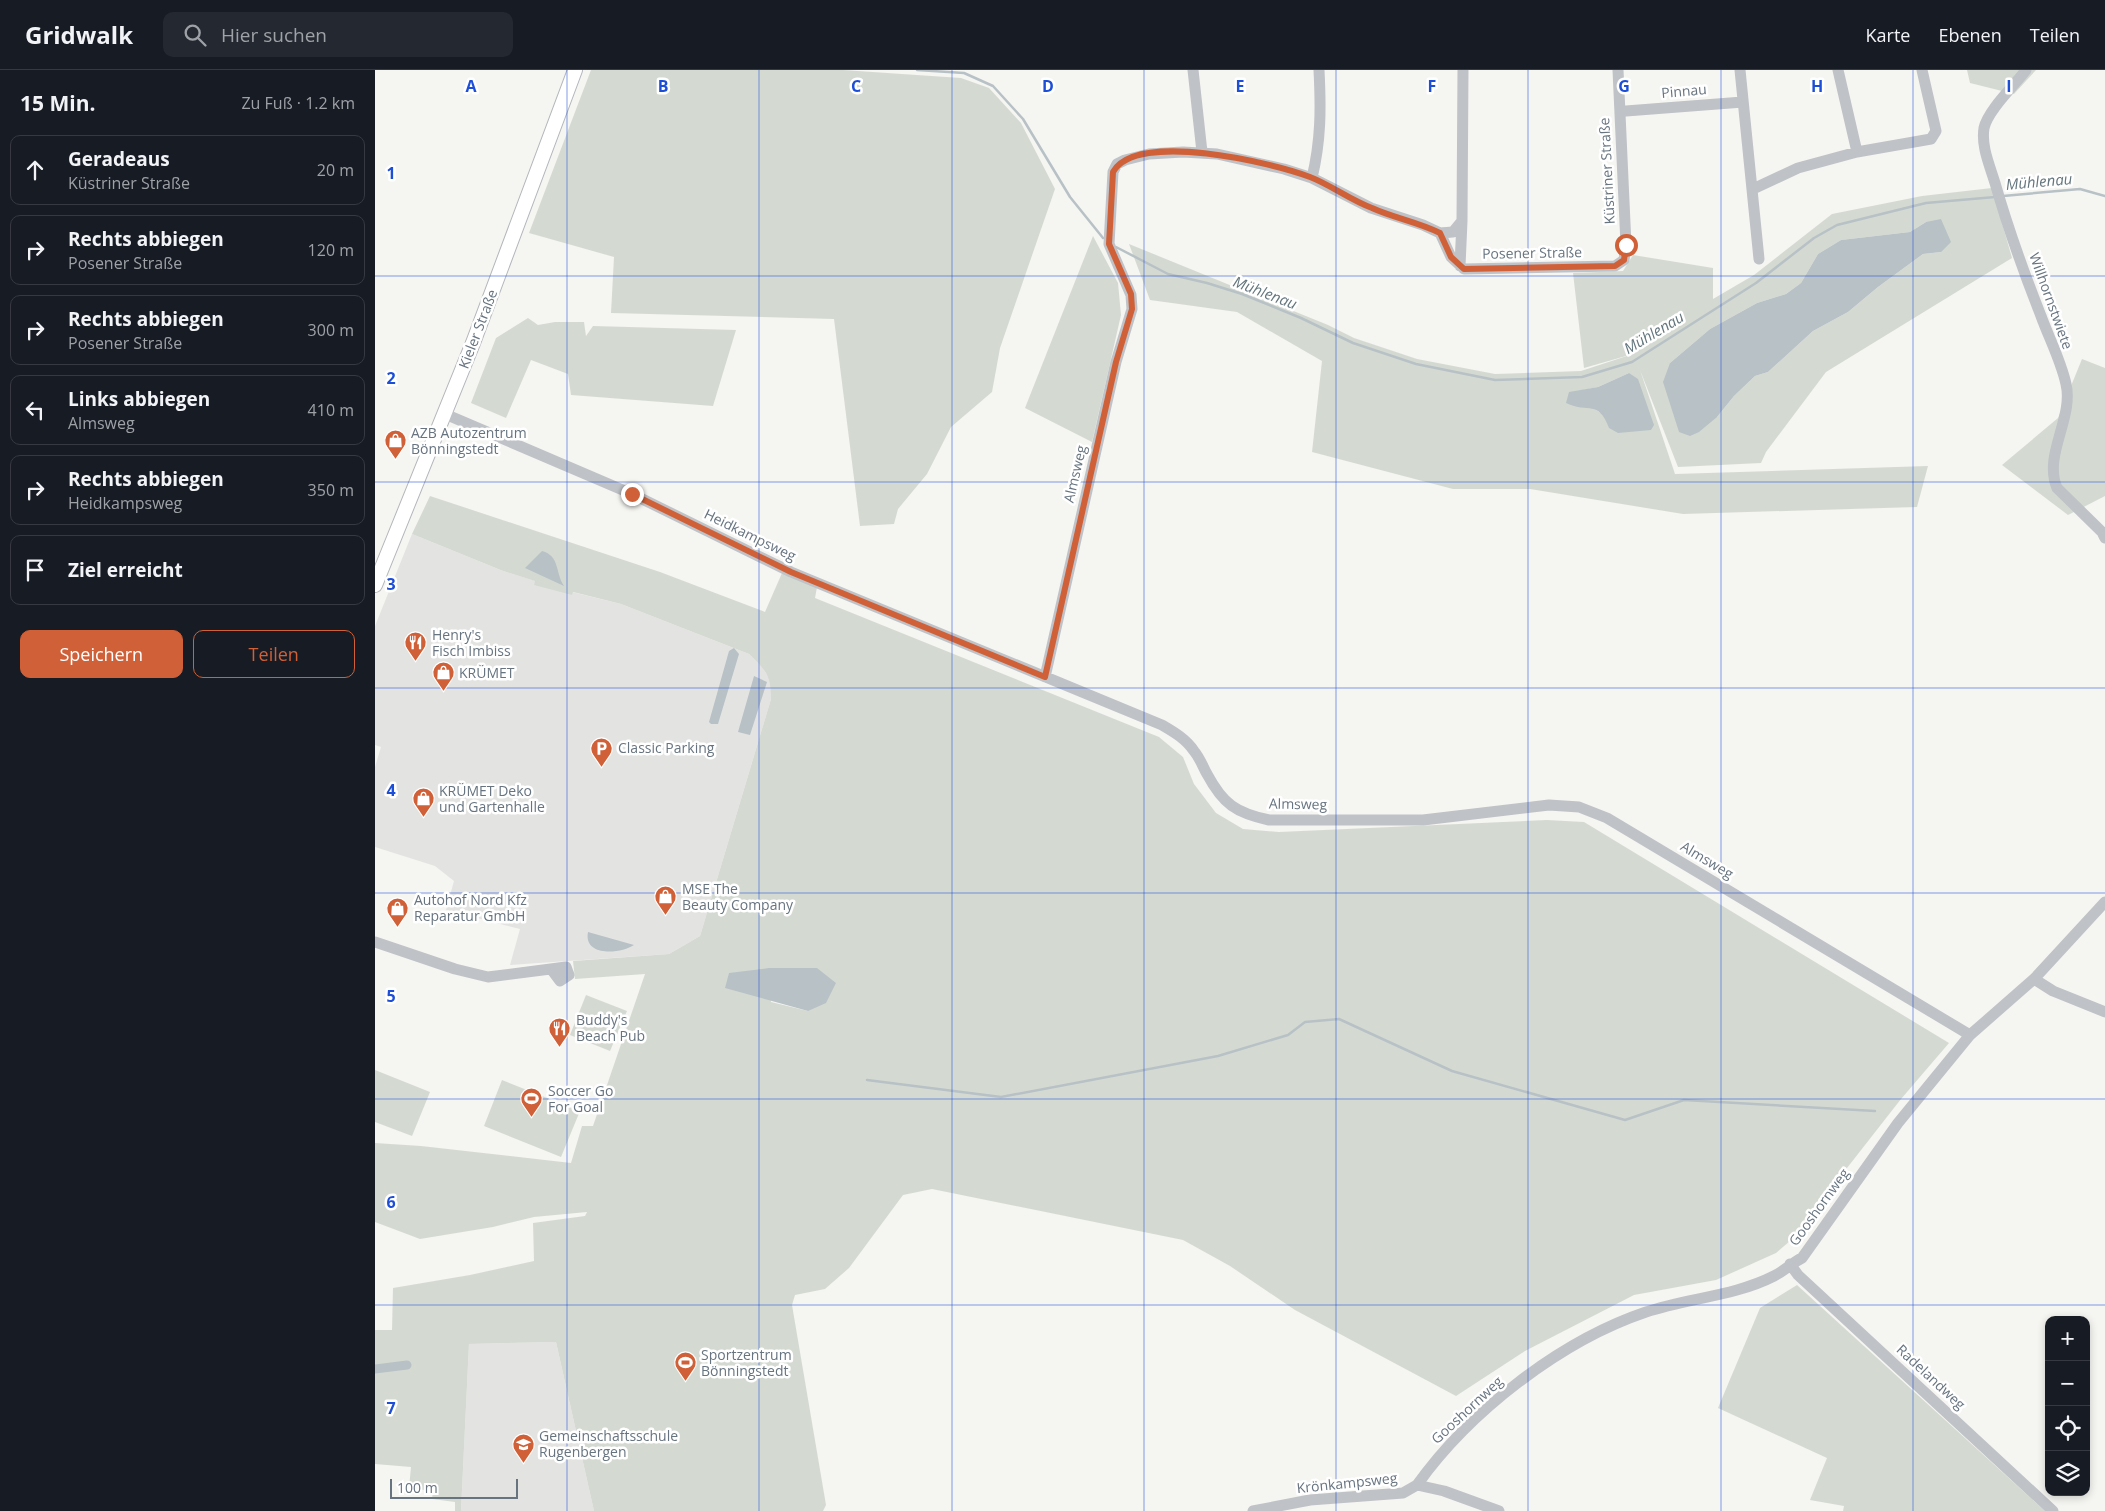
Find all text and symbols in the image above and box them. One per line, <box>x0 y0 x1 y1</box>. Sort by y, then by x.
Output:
search box <box>163 12 513 57</box>
text: Gridwalk <box>25 18 133 51</box>
icon: search <box>181 21 209 49</box>
text: Hier suchen <box>221 22 327 48</box>
text: Karte <box>1866 23 1910 47</box>
text: Ebenen <box>1938 23 2002 47</box>
text: Teilen <box>2030 23 2080 47</box>
text: A <box>465 75 477 97</box>
text: B <box>658 75 668 97</box>
text: C <box>851 75 861 97</box>
text: D <box>1042 75 1054 97</box>
text: E <box>1236 75 1245 97</box>
text: F <box>1428 75 1436 97</box>
text: G <box>1618 75 1630 97</box>
text: H <box>1811 75 1823 97</box>
text: I <box>2006 75 2012 97</box>
street label: Pinnau <box>1660 79 1707 102</box>
text: 15 Min. <box>20 89 95 117</box>
text: Zu Fuß · 1.2 km <box>241 92 355 114</box>
street label: Küstriner Straße <box>1594 117 1619 225</box>
text: Geradeaus <box>68 146 170 172</box>
icon: ahead <box>21 156 49 184</box>
text: 20 m <box>317 159 354 181</box>
text: 1 <box>386 162 396 184</box>
water label: Mühlenau <box>2005 168 2073 194</box>
text: Küstriner Straße <box>68 172 190 194</box>
text: Rechts abbiegen <box>68 226 224 252</box>
route start <box>1615 234 1638 257</box>
icon: right <box>21 236 49 264</box>
text: 120 m <box>308 239 354 261</box>
street label: Posener Straße <box>1482 242 1582 263</box>
street label: Willhornstwiete <box>2025 250 2078 352</box>
text: Posener Straße <box>68 252 182 274</box>
water label: Mühlenau <box>1231 271 1300 314</box>
street label: Kieler Straße <box>454 286 501 371</box>
text: Rechts abbiegen <box>68 306 224 332</box>
water label: Mühlenau <box>1620 306 1688 358</box>
icon: right <box>21 316 49 344</box>
text: 300 m <box>308 319 354 341</box>
text: Posener Straße <box>68 332 182 354</box>
text: 2 <box>386 367 396 389</box>
text: Links abbiegen <box>68 386 210 412</box>
icon: left <box>21 396 49 424</box>
text: 410 m <box>308 399 354 421</box>
text: Almsweg <box>68 412 135 434</box>
place label: AZB Autozentrum Bönningstedt <box>411 423 527 458</box>
shop icon: AZB Autozentrum Bönningstedt <box>383 429 407 460</box>
street label: Almsweg <box>1059 443 1090 504</box>
text: Rechts abbiegen <box>68 466 224 492</box>
icon: right <box>21 476 49 504</box>
text: 350 m <box>308 479 354 501</box>
route end <box>621 483 644 506</box>
text: Heidkampsweg <box>68 492 182 514</box>
street label: Heidkampsweg <box>701 504 800 565</box>
icon: arrive <box>21 556 49 584</box>
text: Ziel erreicht <box>68 557 183 583</box>
text: 3 <box>386 573 396 595</box>
place label: Henry's Fisch Imbiss <box>432 625 511 660</box>
button: Speichern <box>20 630 183 678</box>
button: Teilen <box>193 630 355 678</box>
restaurant icon: Henry's Fisch Imbiss <box>404 631 428 662</box>
shop icon: KRÜMET <box>431 661 455 692</box>
place label: KRÜMET <box>459 663 515 682</box>
parking icon: Classic Parking <box>590 736 614 767</box>
place label: Classic Parking <box>618 738 715 757</box>
text: 4 <box>386 779 396 801</box>
place label: KRÜMET Deko und Gartenhalle <box>439 781 545 816</box>
shop icon: KRÜMET Deko und Gartenhalle <box>411 787 435 818</box>
street label: Almsweg <box>1269 793 1328 814</box>
street label: Almsweg <box>1677 836 1737 883</box>
place label: MSE The Beauty Company <box>682 879 794 914</box>
shop icon: MSE The Beauty Company <box>654 885 678 916</box>
place label: Autohof Nord Kfz Reparatur GmbH <box>414 890 527 925</box>
shop icon: Autohof Nord Kfz Reparatur GmbH <box>386 896 410 927</box>
text: 5 <box>386 985 396 1007</box>
place label: Buddy's Beach Pub <box>576 1010 645 1045</box>
restaurant icon: Buddy's Beach Pub <box>548 1016 572 1047</box>
place label: Soccer Go For Goal <box>548 1081 613 1116</box>
sports icon: Soccer Go For Goal <box>520 1087 544 1118</box>
street label: Gooshornweg <box>1784 1164 1853 1249</box>
text: 6 <box>386 1191 396 1213</box>
map controls <box>2045 1316 2090 1496</box>
button: + <box>2045 1316 2090 1361</box>
street label: Radelandweg <box>1893 1340 1970 1414</box>
place label: Sportzentrum Bönningstedt <box>701 1345 792 1380</box>
sports icon: Sportzentrum Bönningstedt <box>673 1351 697 1382</box>
button: − <box>2045 1361 2090 1406</box>
street label: Gooshornweg <box>1427 1371 1507 1448</box>
text: 7 <box>386 1397 396 1419</box>
button: locate <box>2045 1406 2090 1451</box>
place label: Gemeinschaftsschule Rugenbergen <box>539 1426 678 1461</box>
school or university icon: Gemeinschaftsschule Rugenbergen <box>511 1432 535 1463</box>
button: layers <box>2045 1451 2090 1496</box>
street label: Krönkampsweg <box>1296 1468 1399 1497</box>
scale bar <box>390 1476 517 1499</box>
text: 100 m <box>397 1478 438 1497</box>

